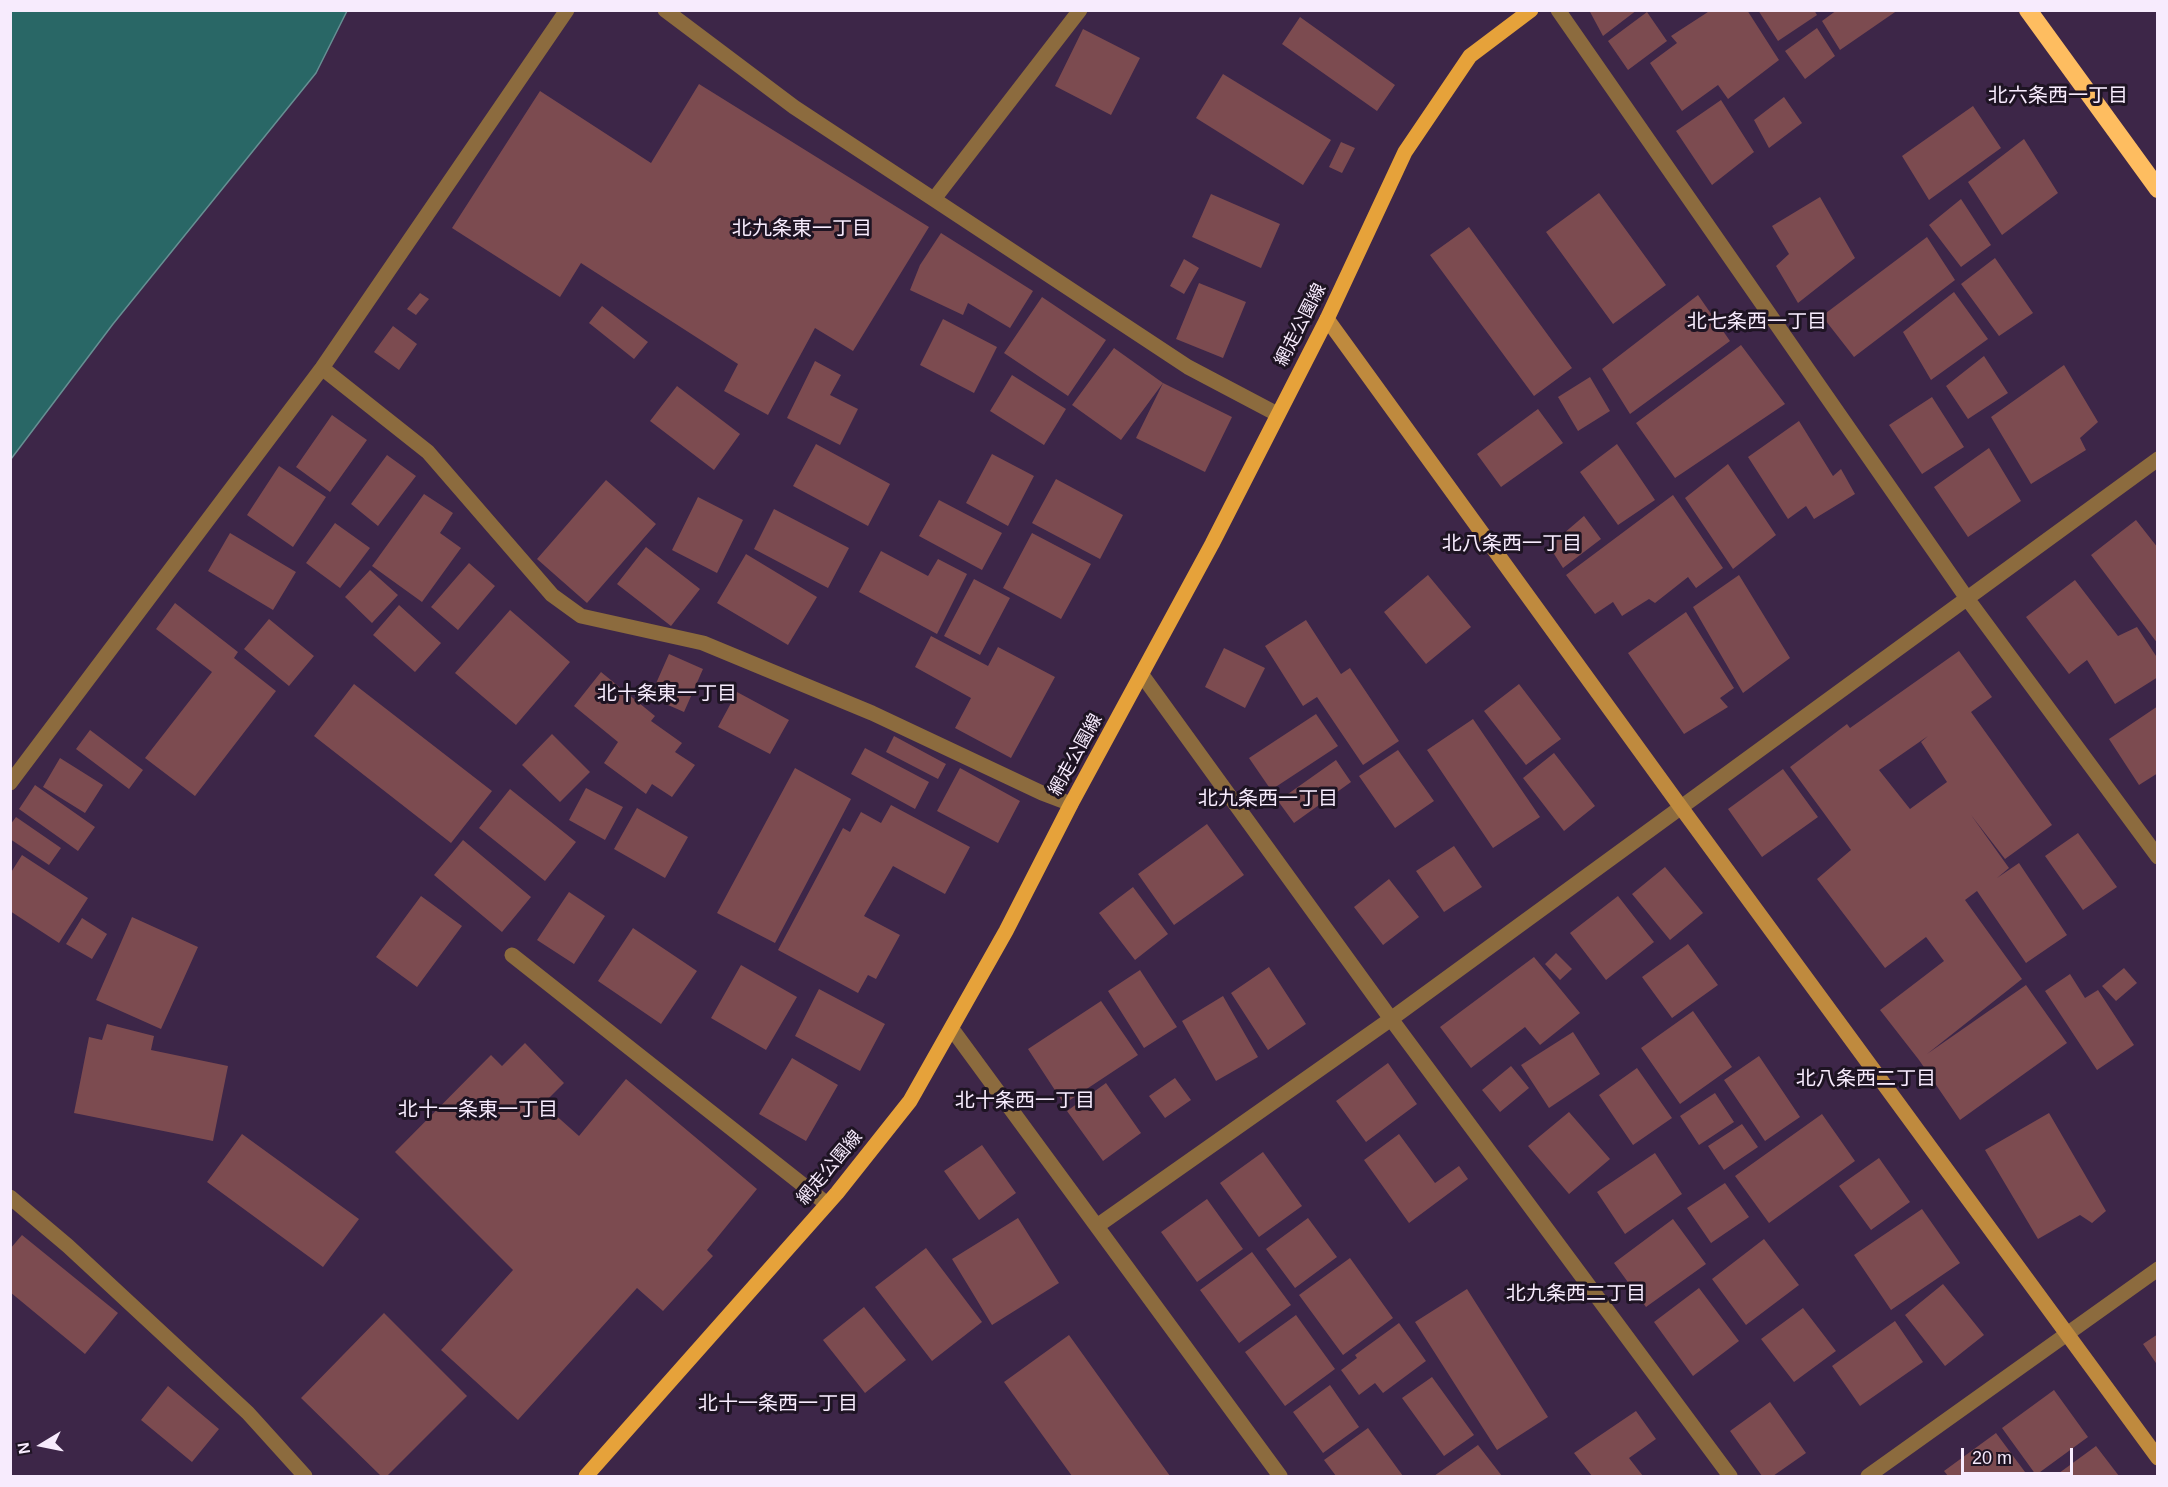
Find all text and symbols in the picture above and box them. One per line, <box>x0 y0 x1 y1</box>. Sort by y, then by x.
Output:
district label: 北六条西一丁目 <box>1988 84 2128 108</box>
district label: 北九条東一丁目 <box>732 217 872 241</box>
street label: 網走公園線 <box>1271 280 1331 370</box>
district label: 北七条西一丁目 <box>1687 310 1827 334</box>
district label: 北八条西一丁目 <box>1442 532 1582 556</box>
district label: 北十条東一丁目 <box>597 682 737 706</box>
street label: 網走公園線 <box>1045 710 1107 800</box>
district label: 北九条西一丁目 <box>1198 787 1338 811</box>
district label: 北八条西二丁目 <box>1796 1067 1936 1091</box>
district label: 北十条西一丁目 <box>955 1089 1095 1113</box>
district label: 北十一条東一丁目 <box>398 1098 558 1122</box>
street label: 網走公園線 <box>793 1127 867 1209</box>
district label: 北九条西二丁目 <box>1506 1282 1646 1306</box>
district label: 北十一条西一丁目 <box>698 1392 858 1416</box>
north arrow <box>12 1415 72 1475</box>
scale bar <box>1964 1436 2076 1474</box>
text: N <box>14 1441 33 1455</box>
text: 20 m <box>1972 1448 2012 1468</box>

